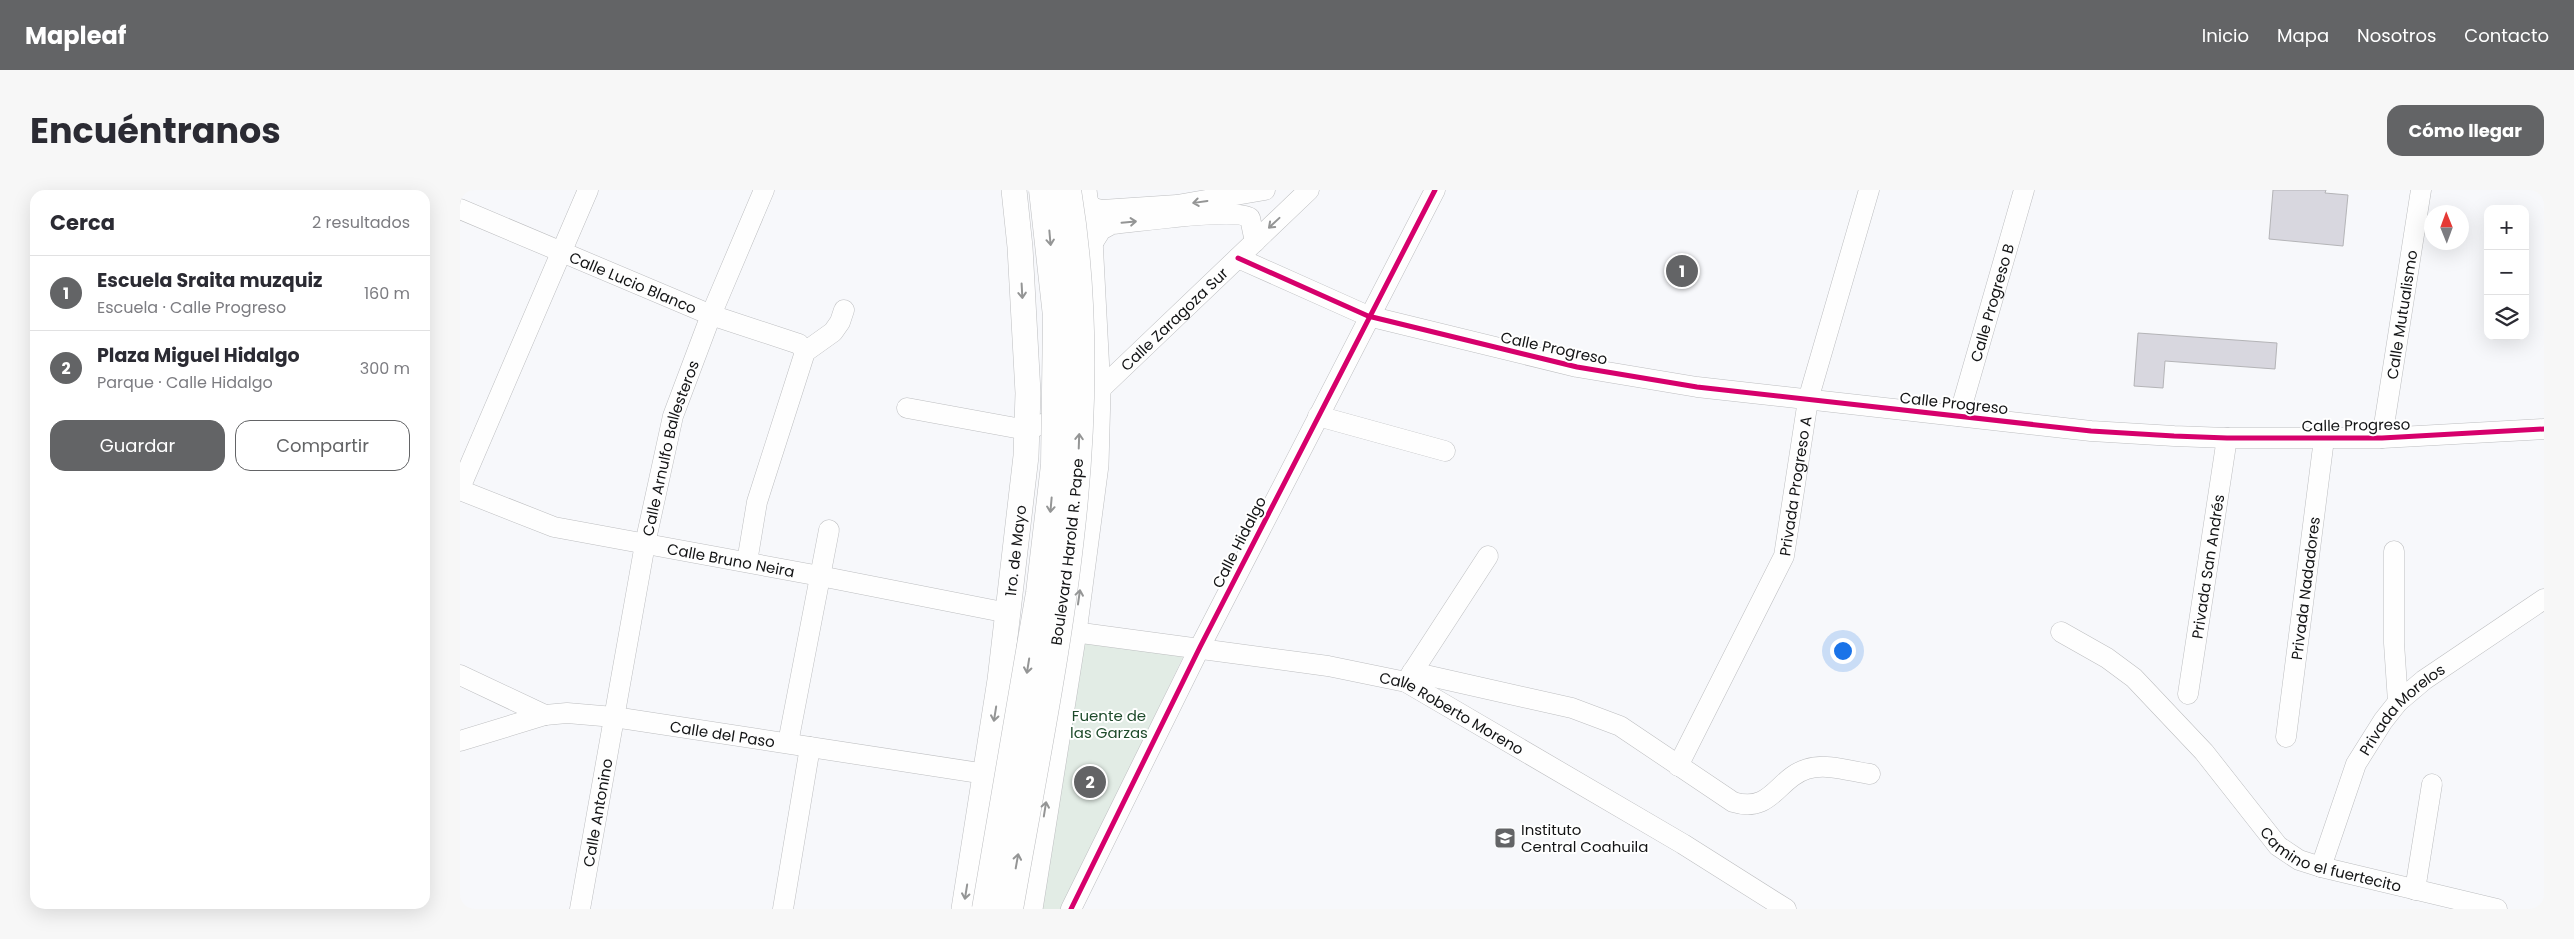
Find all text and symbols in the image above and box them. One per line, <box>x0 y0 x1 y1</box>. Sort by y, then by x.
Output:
text: Mapleaf <box>25 19 126 52</box>
text: Inicio <box>2202 23 2249 48</box>
text: Mapa <box>2277 23 2329 48</box>
text: Nosotros <box>2357 23 2436 48</box>
text: Contacto <box>2464 23 2549 48</box>
button: Cómo llegar <box>2387 105 2544 156</box>
text: Encuéntranos <box>30 106 281 155</box>
one-way arrow <box>1192 197 1208 207</box>
north arrow <box>2424 205 2469 250</box>
map controls <box>2484 205 2529 340</box>
button: + <box>2484 205 2529 250</box>
text: Cerca <box>50 208 115 237</box>
text: 2 resultados <box>312 211 410 234</box>
one-way arrow <box>1268 217 1280 229</box>
one-way arrow <box>1121 218 1137 227</box>
one-way arrow <box>1045 230 1054 246</box>
street label: Calle Progreso B <box>1965 241 2019 364</box>
street label: Calle Lucio Blanco <box>566 246 700 318</box>
street label: Calle Mutualismo <box>2381 248 2422 381</box>
button: − <box>2484 250 2529 295</box>
pin: 1 <box>1666 252 1698 290</box>
street label: Calle Zaragoza Sur <box>1116 262 1233 375</box>
text: Escuela Sraita muzquiz <box>97 267 322 294</box>
text: 1 <box>63 282 69 305</box>
text: 160 m <box>364 282 410 305</box>
one-way arrow <box>1018 283 1027 299</box>
button: layers <box>2484 295 2529 340</box>
text: Escuela · Calle Progreso <box>97 296 286 319</box>
street label: Calle Progreso <box>1499 326 1609 370</box>
text: Plaza Miguel Hidalgo <box>97 342 300 369</box>
text: 2 <box>61 357 71 380</box>
text: 300 m <box>360 357 410 380</box>
street label: Calle Arnulfo Ballesteros <box>637 357 704 538</box>
text: Parque · Calle Hidalgo <box>97 371 273 394</box>
street label: Calle Progreso <box>1899 387 2009 419</box>
street label: Calle Progreso <box>2301 414 2411 436</box>
street label: Privada Progreso A <box>1774 415 1816 558</box>
button: Guardar <box>50 420 225 471</box>
button: Compartir <box>235 420 410 471</box>
one-way arrow <box>1075 433 1084 449</box>
street label: Boulevard Harold R. Pape <box>1045 458 1088 647</box>
street label: Calle Hidalgo <box>1207 493 1271 591</box>
street label: Privada San Andrés <box>2186 493 2229 640</box>
one-way arrow <box>1046 497 1056 513</box>
street label: 1ro. de Mayo <box>999 504 1031 597</box>
street label: Privada Nadadores <box>2285 515 2325 661</box>
street label: Calle Bruno Neira <box>665 538 797 582</box>
one-way arrow <box>1074 589 1084 605</box>
your location <box>1830 638 1856 664</box>
one-way arrow <box>1023 658 1033 674</box>
street label: Privada Morelos <box>2354 658 2449 759</box>
street label: Calle Roberto Moreno <box>1378 666 1528 759</box>
one-way arrow <box>989 705 999 721</box>
park label: Fuente de las Garzas <box>1070 705 1148 743</box>
street label: Calle del Paso <box>669 715 777 752</box>
street label: Calle Antonino <box>577 757 617 868</box>
pin: 2 <box>1074 763 1106 801</box>
one-way arrow <box>1041 801 1051 817</box>
place label: Instituto Central Coahuila <box>1521 819 1648 857</box>
street label: Camino el fuertecito <box>2256 822 2404 896</box>
school or university icon: Instituto Central Coahuila <box>1493 826 1517 850</box>
one-way arrow <box>1013 853 1023 869</box>
one-way arrow <box>961 883 971 899</box>

